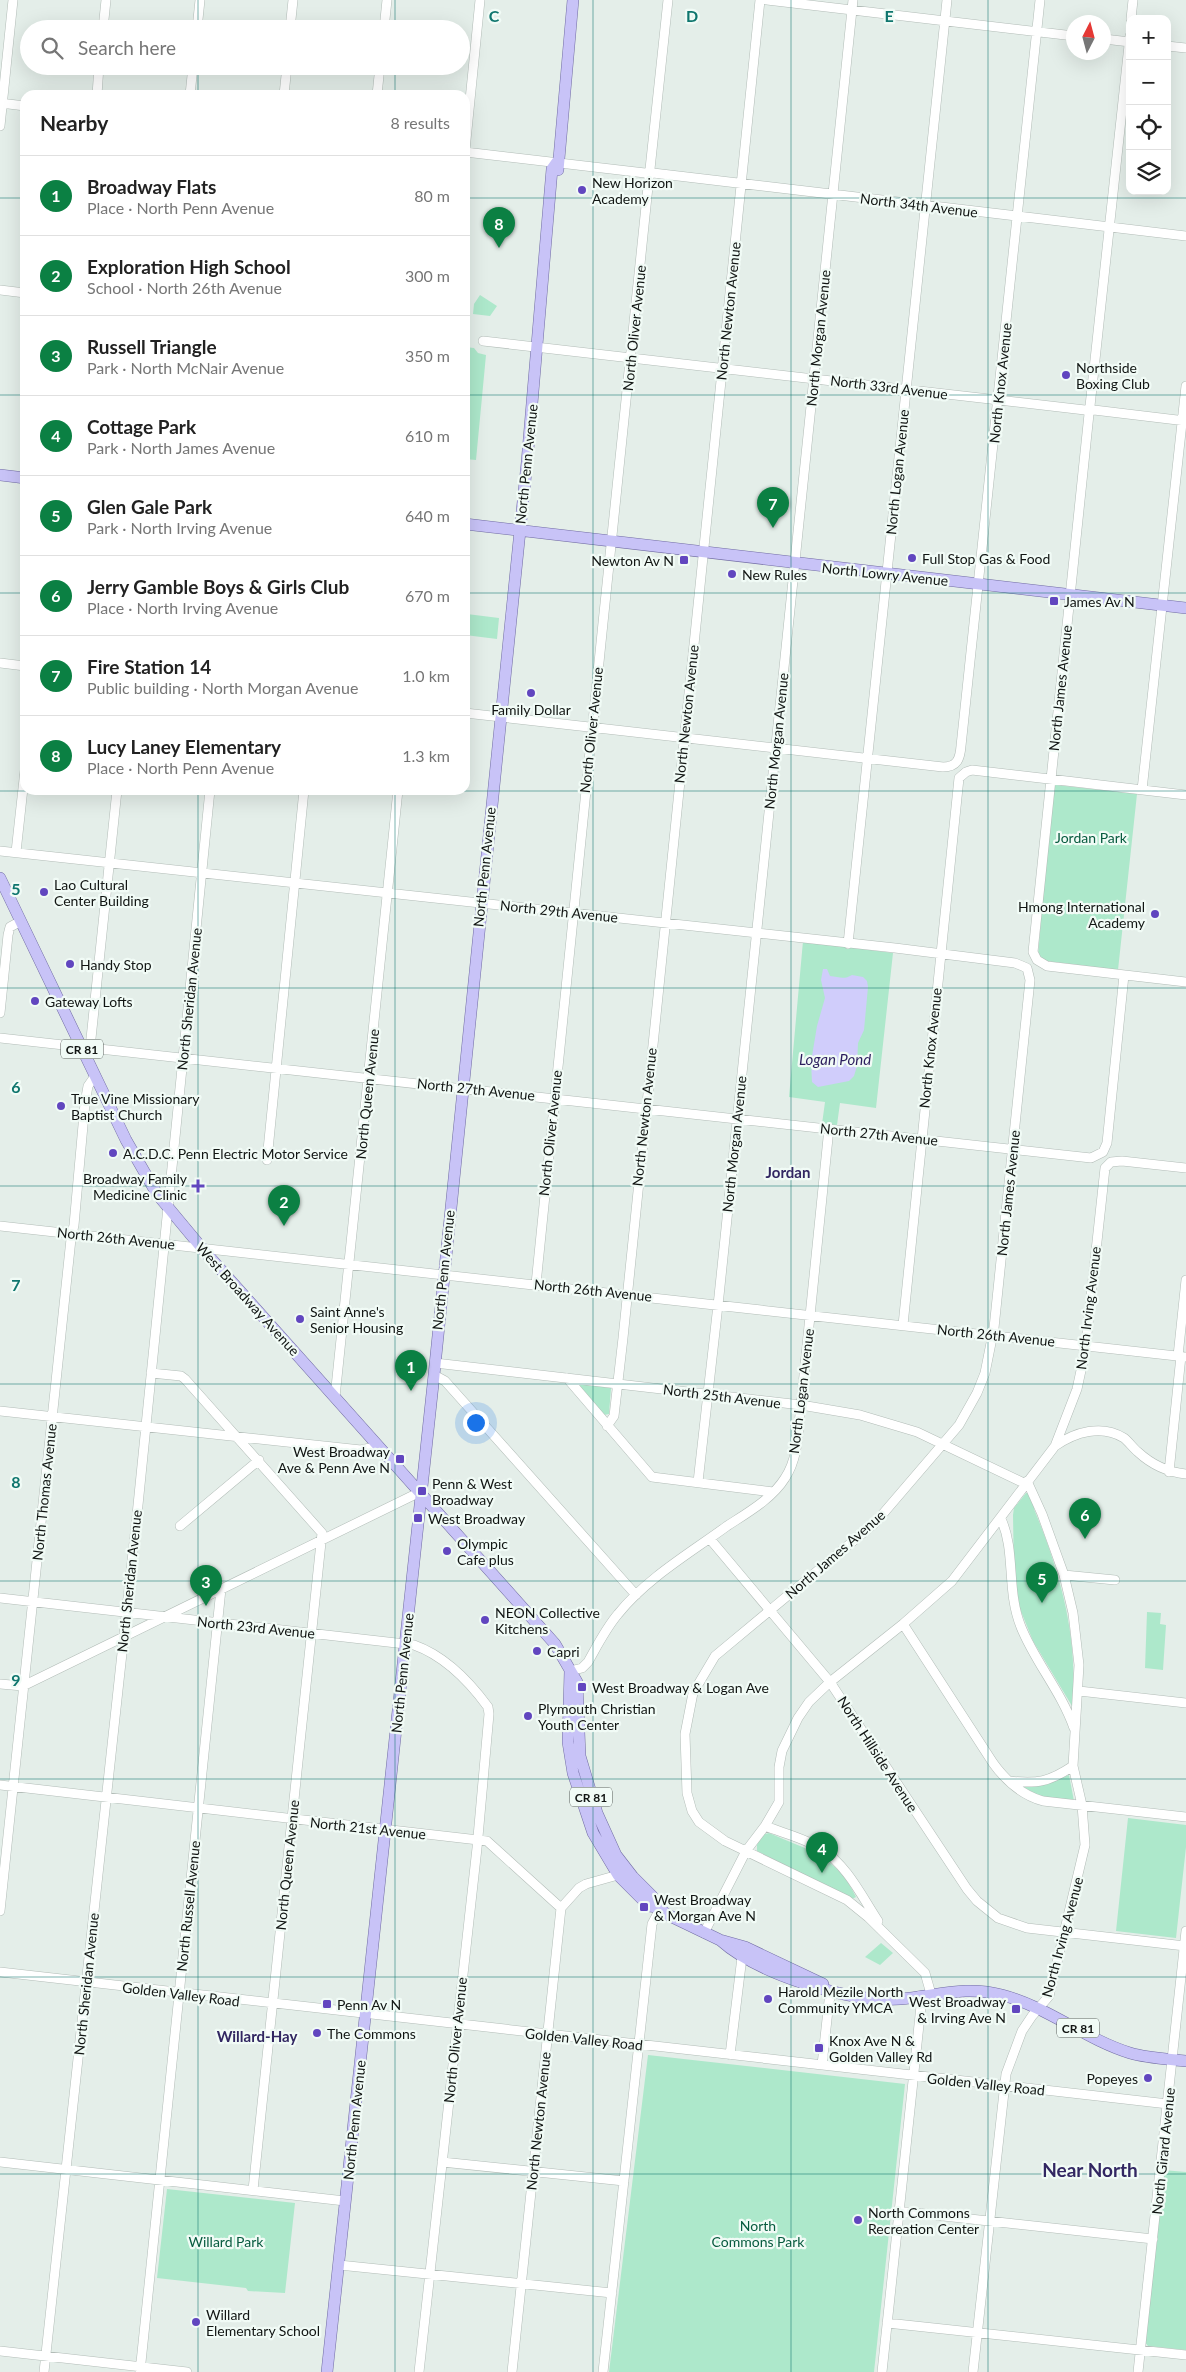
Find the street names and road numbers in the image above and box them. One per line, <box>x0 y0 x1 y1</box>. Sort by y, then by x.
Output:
street label: North 34th Avenue <box>859 189 979 221</box>
street label: North Newton Avenue <box>712 241 744 381</box>
street label: North Oliver Avenue <box>619 264 649 392</box>
street label: North Morgan Avenue <box>802 269 834 407</box>
street label: North Knox Avenue <box>985 322 1015 444</box>
street label: North 33rd Avenue <box>829 371 949 403</box>
street label: North Penn Avenue <box>511 403 541 525</box>
street label: North Logan Avenue <box>882 408 912 536</box>
street label: North Lowry Avenue <box>821 559 949 589</box>
street label: North James Avenue <box>1045 624 1075 752</box>
street label: North Newton Avenue <box>670 644 702 784</box>
street label: North Oliver Avenue <box>576 666 606 794</box>
street label: North Morgan Avenue <box>760 672 792 810</box>
street label: North Penn Avenue <box>469 806 499 928</box>
street label: North 29th Avenue <box>499 896 619 926</box>
street label: North Sheridan Avenue <box>173 927 205 1071</box>
street label: North Knox Avenue <box>915 987 945 1109</box>
street label: North Queen Avenue <box>352 1028 382 1160</box>
road number: CR 81 <box>61 1040 103 1058</box>
street label: North Newton Avenue <box>628 1047 660 1187</box>
street label: North Oliver Avenue <box>535 1069 565 1197</box>
street label: North 27th Avenue <box>416 1074 536 1104</box>
street label: North Morgan Avenue <box>718 1075 750 1213</box>
street label: North 27th Avenue <box>819 1119 939 1149</box>
street label: North James Avenue <box>993 1129 1023 1257</box>
street label: North Penn Avenue <box>428 1209 458 1331</box>
street label: North 26th Avenue <box>56 1223 176 1253</box>
street label: West Broadway Avenue <box>193 1239 303 1359</box>
street label: North Irving Avenue <box>1072 1245 1104 1371</box>
street label: North 26th Avenue <box>533 1275 653 1305</box>
street label: North 26th Avenue <box>936 1320 1056 1350</box>
street label: North Logan Avenue <box>785 1327 817 1455</box>
street label: North 25th Avenue <box>662 1380 782 1412</box>
street label: North Thomas Avenue <box>28 1423 60 1561</box>
street label: North James Avenue <box>782 1506 888 1602</box>
street label: North Sheridan Avenue <box>113 1509 145 1653</box>
street label: North 23rd Avenue <box>196 1612 316 1642</box>
street label: North Penn Avenue <box>387 1612 417 1734</box>
street label: North Hillside Avenue <box>834 1693 922 1815</box>
road number: CR 81 <box>570 1788 612 1806</box>
street label: North Queen Avenue <box>272 1799 302 1931</box>
street label: North 21st Avenue <box>309 1813 427 1843</box>
street label: North Russell Avenue <box>173 1840 203 1972</box>
street label: North Irving Avenue <box>1038 1875 1086 1999</box>
street label: North Sheridan Avenue <box>70 1912 102 2056</box>
street label: North Oliver Avenue <box>440 1976 470 2104</box>
street label: Golden Valley Road <box>121 1978 241 2010</box>
road number: CR 81 <box>1057 2019 1099 2038</box>
street label: Golden Valley Road <box>524 2024 644 2054</box>
street label: North Newton Avenue <box>522 2051 554 2191</box>
street label: North Penn Avenue <box>339 2059 369 2181</box>
street label: Golden Valley Road <box>926 2069 1046 2099</box>
street label: North Girard Avenue <box>1148 2087 1178 2215</box>

